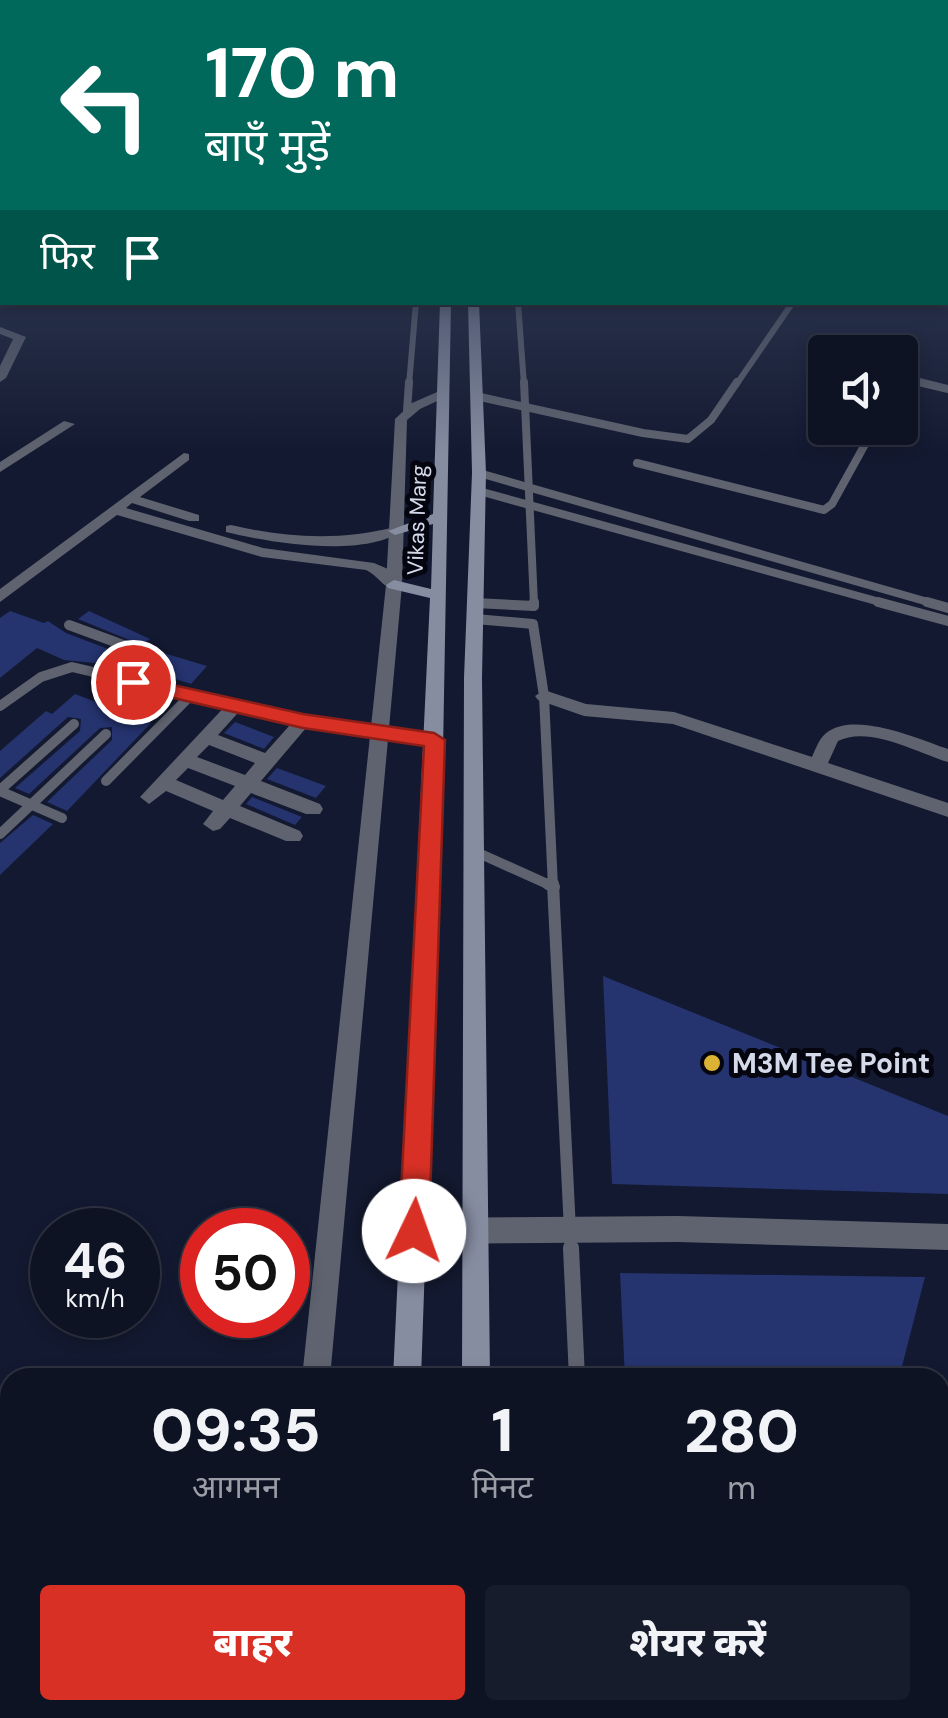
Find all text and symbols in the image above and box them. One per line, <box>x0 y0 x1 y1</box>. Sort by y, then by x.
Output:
text: 170 m <box>205 28 399 119</box>
icon: left <box>40 40 170 170</box>
text: बाएँ मुड़ें <box>205 116 330 175</box>
icon: arrive <box>115 230 170 285</box>
text: फिर <box>40 231 95 281</box>
map controls <box>808 335 918 445</box>
button: sound <box>808 335 918 445</box>
street label: Vikas Marg <box>401 464 433 576</box>
pin <box>91 640 176 725</box>
icon: arrive <box>106 655 161 710</box>
place label: M3M Tee Point <box>732 1045 930 1082</box>
marker: M3M Tee Point <box>701 1052 723 1074</box>
position arrow <box>362 1179 466 1283</box>
speed limit sign: 50 <box>180 1208 310 1338</box>
text: 46 <box>63 1228 127 1294</box>
text: km/h <box>65 1282 125 1315</box>
text: 09:35 <box>151 1391 321 1470</box>
text: 1 <box>491 1391 514 1470</box>
text: 280 <box>684 1392 799 1471</box>
text: आगमन <box>192 1466 280 1508</box>
text: मिनट <box>472 1466 533 1508</box>
text: m <box>727 1467 756 1509</box>
button: बाहर <box>40 1585 465 1700</box>
button: शेयर करें <box>485 1585 910 1700</box>

